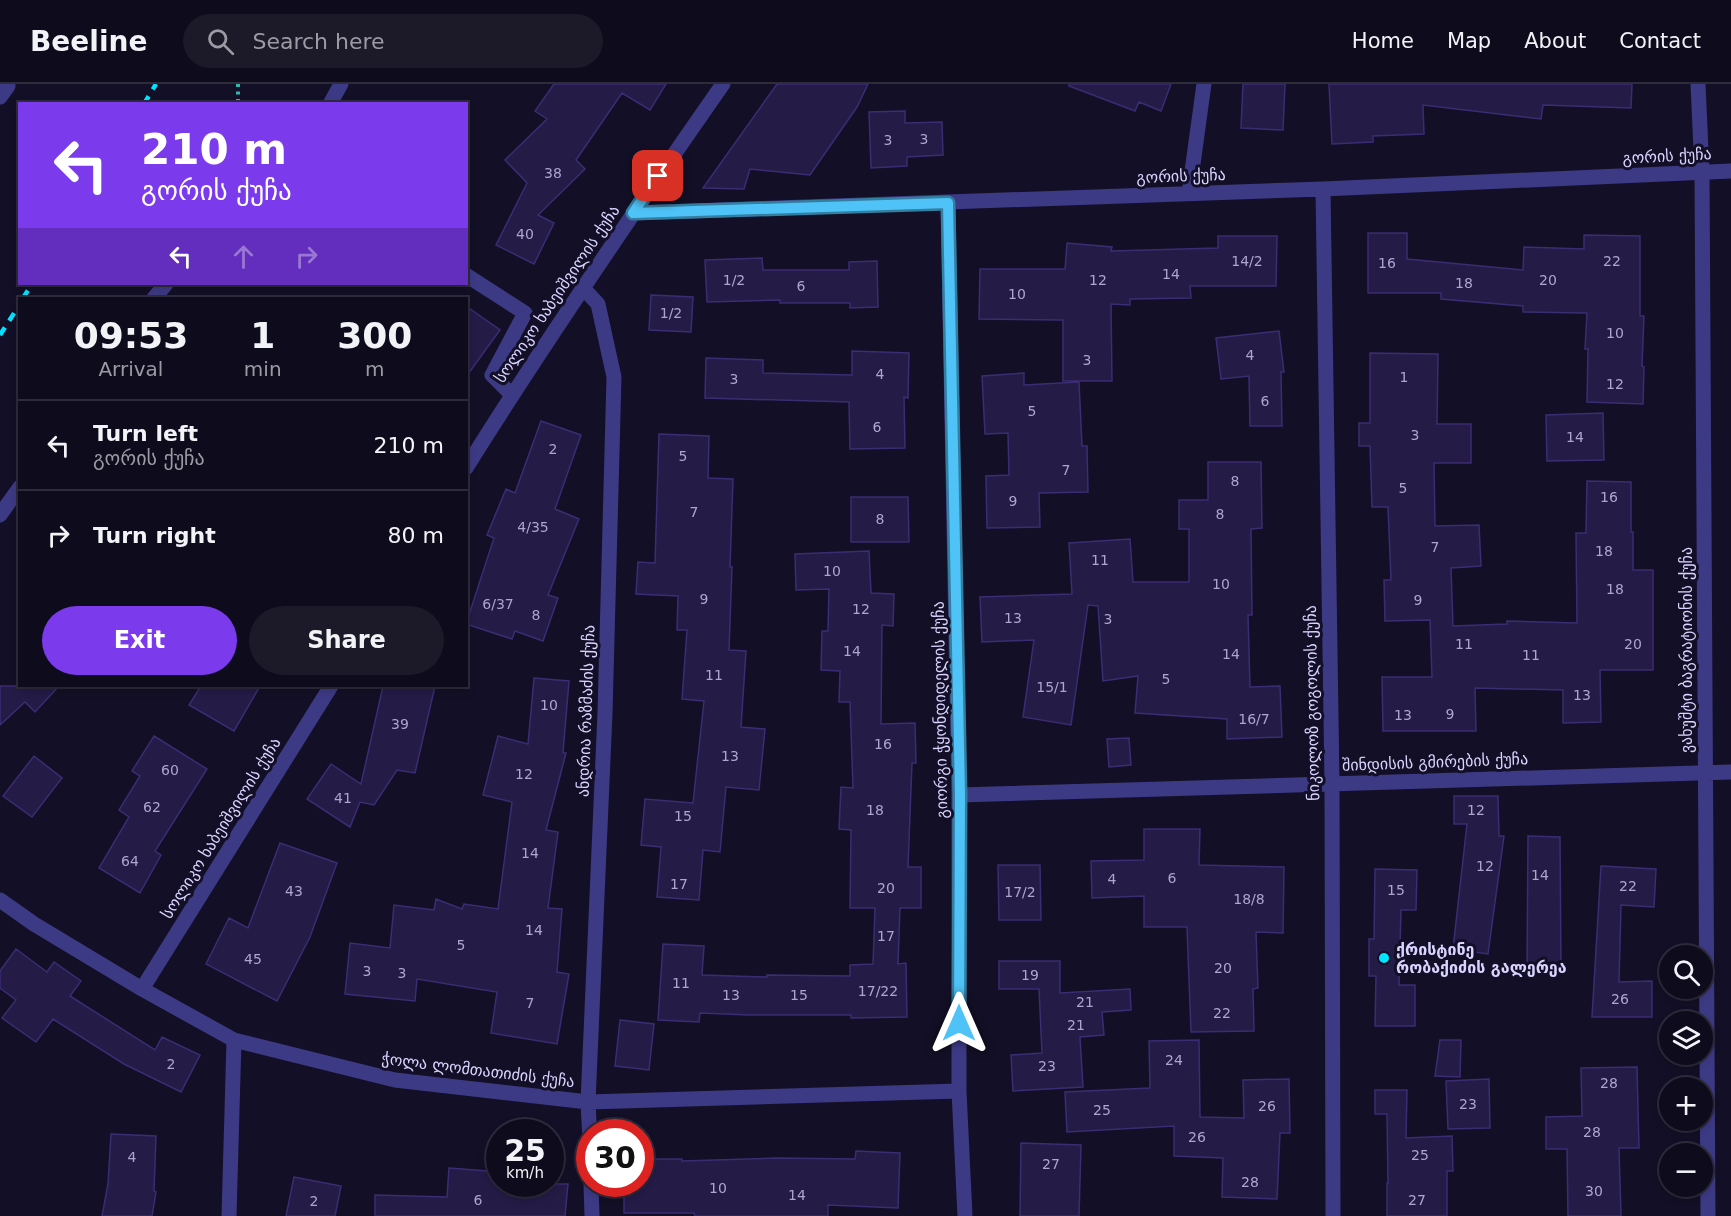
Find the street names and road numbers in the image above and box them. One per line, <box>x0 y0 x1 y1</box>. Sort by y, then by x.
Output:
street label: გორის ქუჩა <box>1622 144 1712 168</box>
street label: გორის ქუჩა <box>1136 165 1226 187</box>
street label: სოლიკო ხაბეიშვილის ქუჩა <box>490 202 624 386</box>
street label: ვახუშტი ბაგრატიონის ქუჩა <box>1677 547 1696 753</box>
street label: გიორგი ჭყონდიდელის ქუჩა <box>929 601 951 819</box>
street label: ნიკოლოზ გოგოლის ქუჩა <box>1301 605 1323 801</box>
street label: ანდრია რაზმაძის ქუჩა <box>573 625 599 797</box>
street label: სოლიკო ხაბეიშვილის ქუჩა <box>157 734 285 922</box>
street label: შინდისის გმირების ქუჩა <box>1342 749 1528 775</box>
street label: ჭოლა ლომთათიძის ქუჩა <box>380 1049 576 1091</box>

